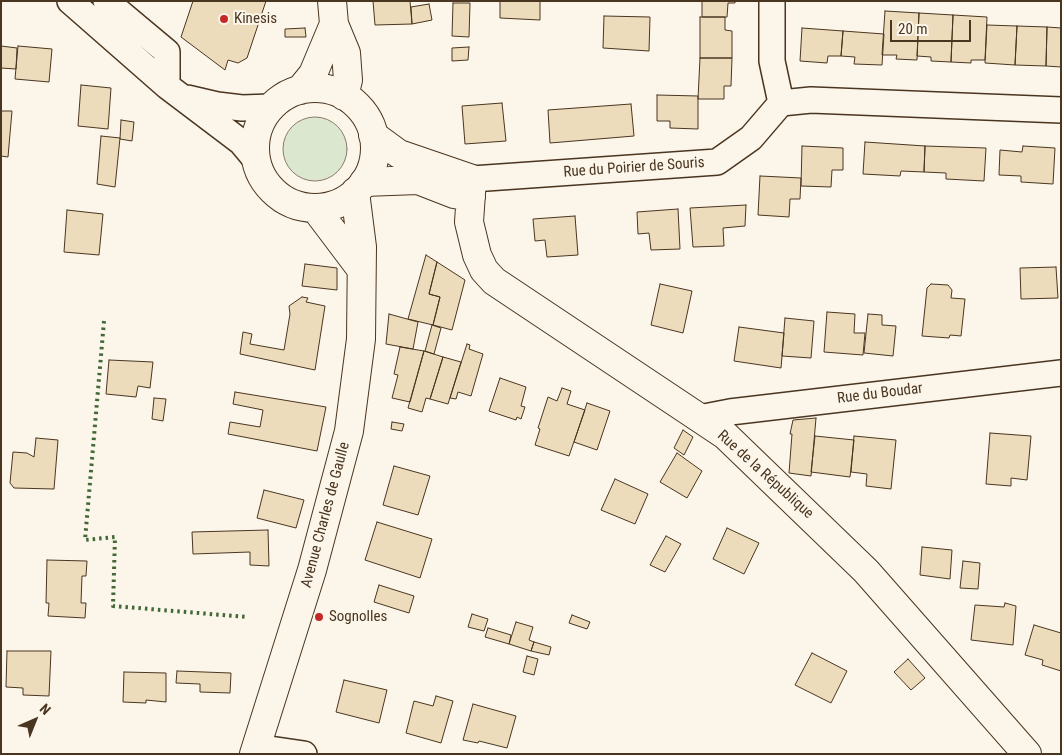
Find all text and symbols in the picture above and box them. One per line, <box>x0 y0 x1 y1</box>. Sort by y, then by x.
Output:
place label: Kinesis <box>234 10 277 28</box>
scale bar <box>892 10 973 42</box>
marker: Kinesis <box>218 13 230 25</box>
text: 20 m <box>898 20 928 38</box>
street label: Rue du Poirier de Souris <box>563 154 705 182</box>
street label: Rue du Boudar <box>836 380 924 408</box>
street label: Rue de la République <box>713 427 817 523</box>
street label: Avenue Charles de Gaulle <box>298 440 354 590</box>
place label: Sognolles <box>329 608 387 626</box>
marker: Sognolles <box>313 611 325 623</box>
north arrow <box>10 695 60 745</box>
text: N <box>37 700 54 718</box>

